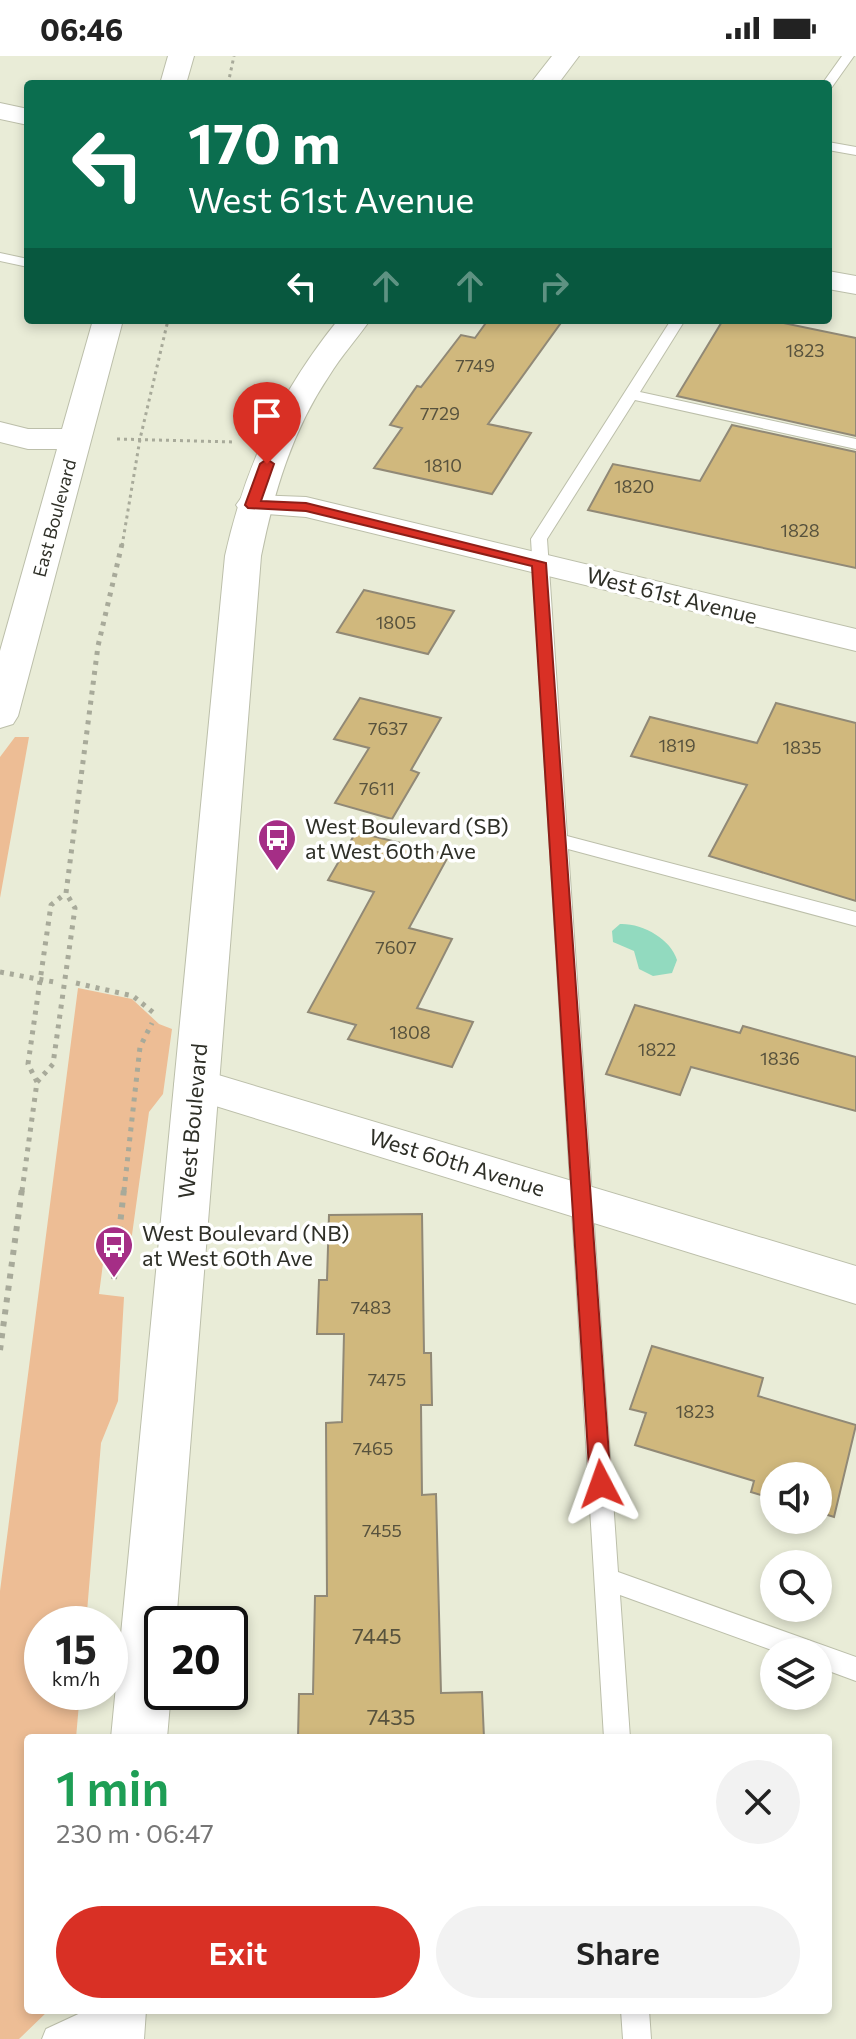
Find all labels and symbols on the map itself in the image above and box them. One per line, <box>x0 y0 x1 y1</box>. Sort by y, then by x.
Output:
house number: 1823 <box>786 339 824 361</box>
house number: 7749 <box>455 354 495 376</box>
pin <box>233 382 301 464</box>
house number: 7729 <box>420 402 460 424</box>
house number: 1810 <box>424 454 462 476</box>
street label: East Boulevard <box>28 457 80 579</box>
house number: 1820 <box>614 475 654 497</box>
house number: 1828 <box>780 519 820 541</box>
street label: West 61st Avenue <box>584 561 760 629</box>
house number: 1805 <box>376 611 416 633</box>
house number: 7637 <box>368 717 408 739</box>
house number: 1819 <box>658 734 696 756</box>
house number: 1835 <box>782 736 822 758</box>
house number: 7611 <box>359 777 395 799</box>
place label: West Boulevard (SB) at West 60th Ave <box>305 812 509 864</box>
bus stop icon: West Boulevard (SB) at West 60th Ave <box>256 817 298 872</box>
house number: 7607 <box>375 936 417 958</box>
house number: 1808 <box>389 1021 431 1043</box>
house number: 1822 <box>638 1038 676 1060</box>
street label: West Boulevard <box>172 1042 212 1200</box>
house number: 1836 <box>760 1047 800 1069</box>
street label: West 60th Avenue <box>366 1122 548 1202</box>
place label: West Boulevard (NB) at West 60th Ave <box>142 1219 349 1271</box>
bus stop icon: West Boulevard (NB) at West 60th Ave <box>93 1224 135 1279</box>
house number: 7483 <box>351 1296 391 1318</box>
house number: 7475 <box>368 1368 406 1390</box>
house number: 1823 <box>676 1400 714 1422</box>
house number: 7465 <box>353 1437 393 1459</box>
position arrow <box>559 1442 643 1526</box>
house number: 7455 <box>362 1519 402 1541</box>
speed limit sign: 20 <box>144 1606 248 1710</box>
house number: 7445 <box>352 1622 402 1649</box>
house number: 7435 <box>367 1703 415 1730</box>

